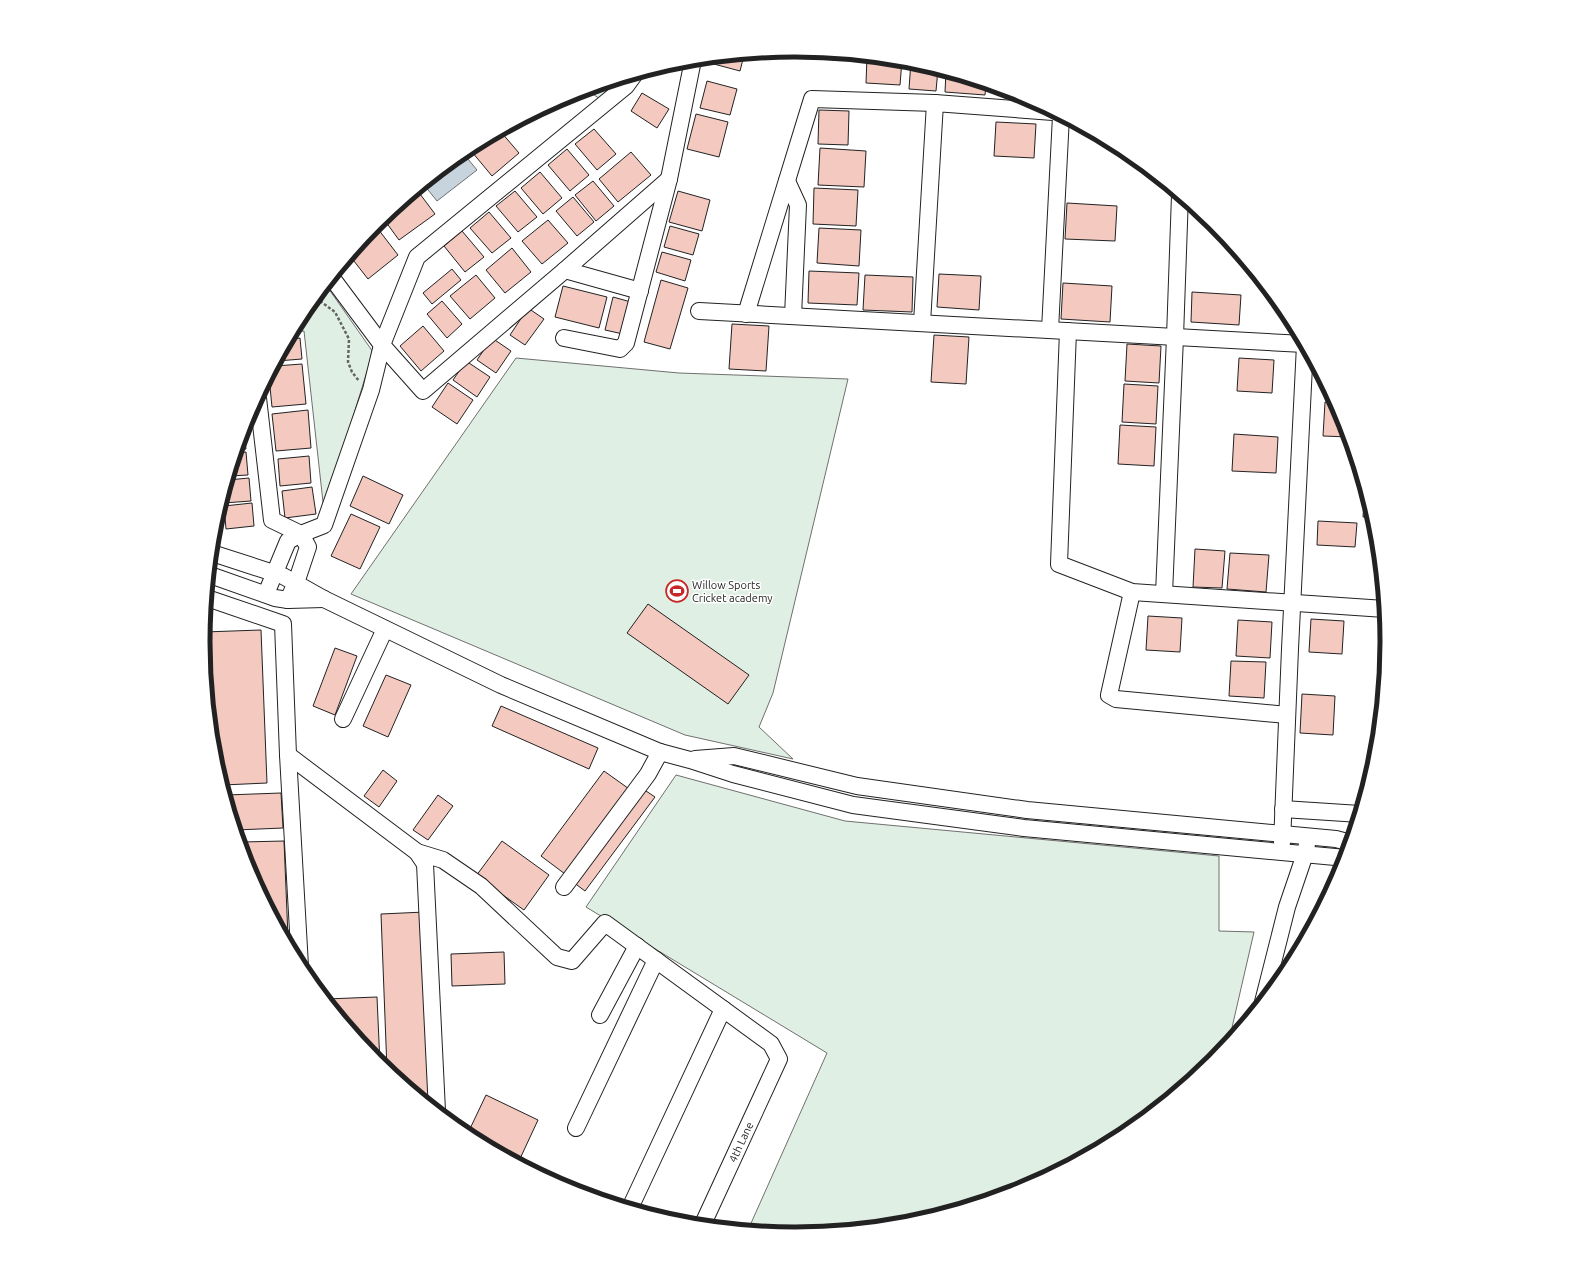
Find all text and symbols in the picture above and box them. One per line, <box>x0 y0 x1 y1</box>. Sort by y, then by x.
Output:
sports icon: Willow Sports Cricket academy <box>664 578 690 604</box>
place label: Willow Sports Cricket academy <box>692 579 773 604</box>
street label: 4th Lane <box>726 1120 756 1164</box>

